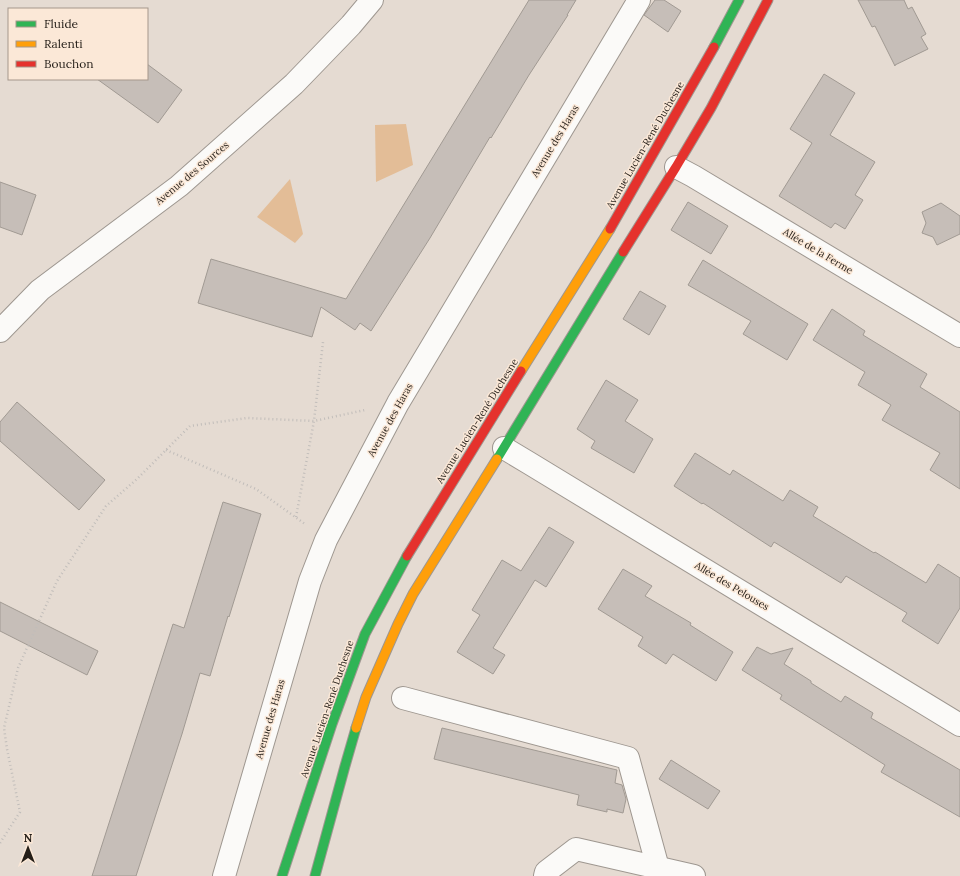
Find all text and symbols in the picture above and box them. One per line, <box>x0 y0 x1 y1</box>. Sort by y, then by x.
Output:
legend <box>8 8 148 80</box>
text: Fluide <box>44 16 79 31</box>
text: Ralenti <box>44 36 83 51</box>
text: Bouchon <box>44 56 94 71</box>
street label: Avenue Lucien-René Duchesne <box>603 79 687 212</box>
street label: Avenue des Haras <box>528 102 582 180</box>
street label: Avenue des Sources <box>152 138 232 208</box>
street label: Allée de la Ferme <box>780 225 856 277</box>
street label: Avenue Lucien-René Duchesne <box>433 356 521 487</box>
street label: Avenue des Haras <box>364 381 416 460</box>
street label: Allée des Pelouses <box>692 558 772 613</box>
street label: Avenue Lucien-René Duchesne <box>297 638 357 780</box>
street label: Avenue des Haras <box>252 677 288 761</box>
north arrow <box>8 828 48 868</box>
text: N <box>24 831 33 845</box>

